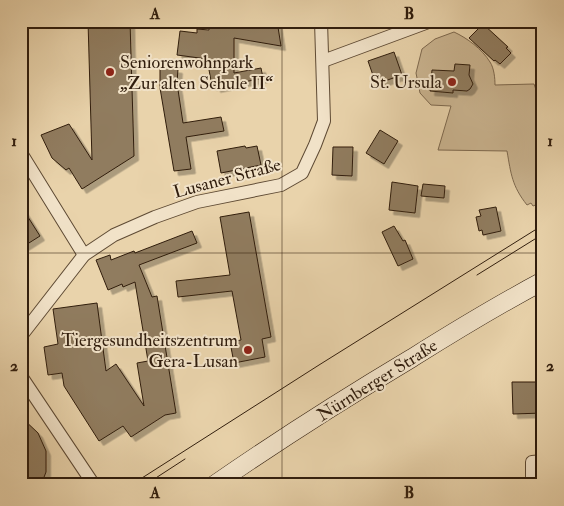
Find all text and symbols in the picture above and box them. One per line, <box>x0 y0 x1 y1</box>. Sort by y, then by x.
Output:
text: A <box>149 4 161 24</box>
text: B <box>404 4 414 24</box>
place label: Seniorenwohnpark „Zur alten Schule II“ <box>119 51 274 95</box>
marker: Seniorenwohnpark „Zur alten Schule II“ <box>104 66 116 78</box>
place label: St. Ursula <box>370 71 443 94</box>
marker: St. Ursula <box>446 76 458 88</box>
text: 1 <box>11 131 17 151</box>
text: 1 <box>547 131 553 151</box>
street label: Lusaner Straße <box>171 153 284 204</box>
place label: Tiergesundheitszentrum Gera-Lusan <box>61 329 238 373</box>
street label: Nürnberger Straße <box>313 334 442 427</box>
marker: Tiergesundheitszentrum Gera-Lusan <box>242 344 254 356</box>
text: 2 <box>10 356 18 376</box>
text: 2 <box>546 356 554 376</box>
text: A <box>149 483 161 503</box>
text: B <box>404 483 414 503</box>

